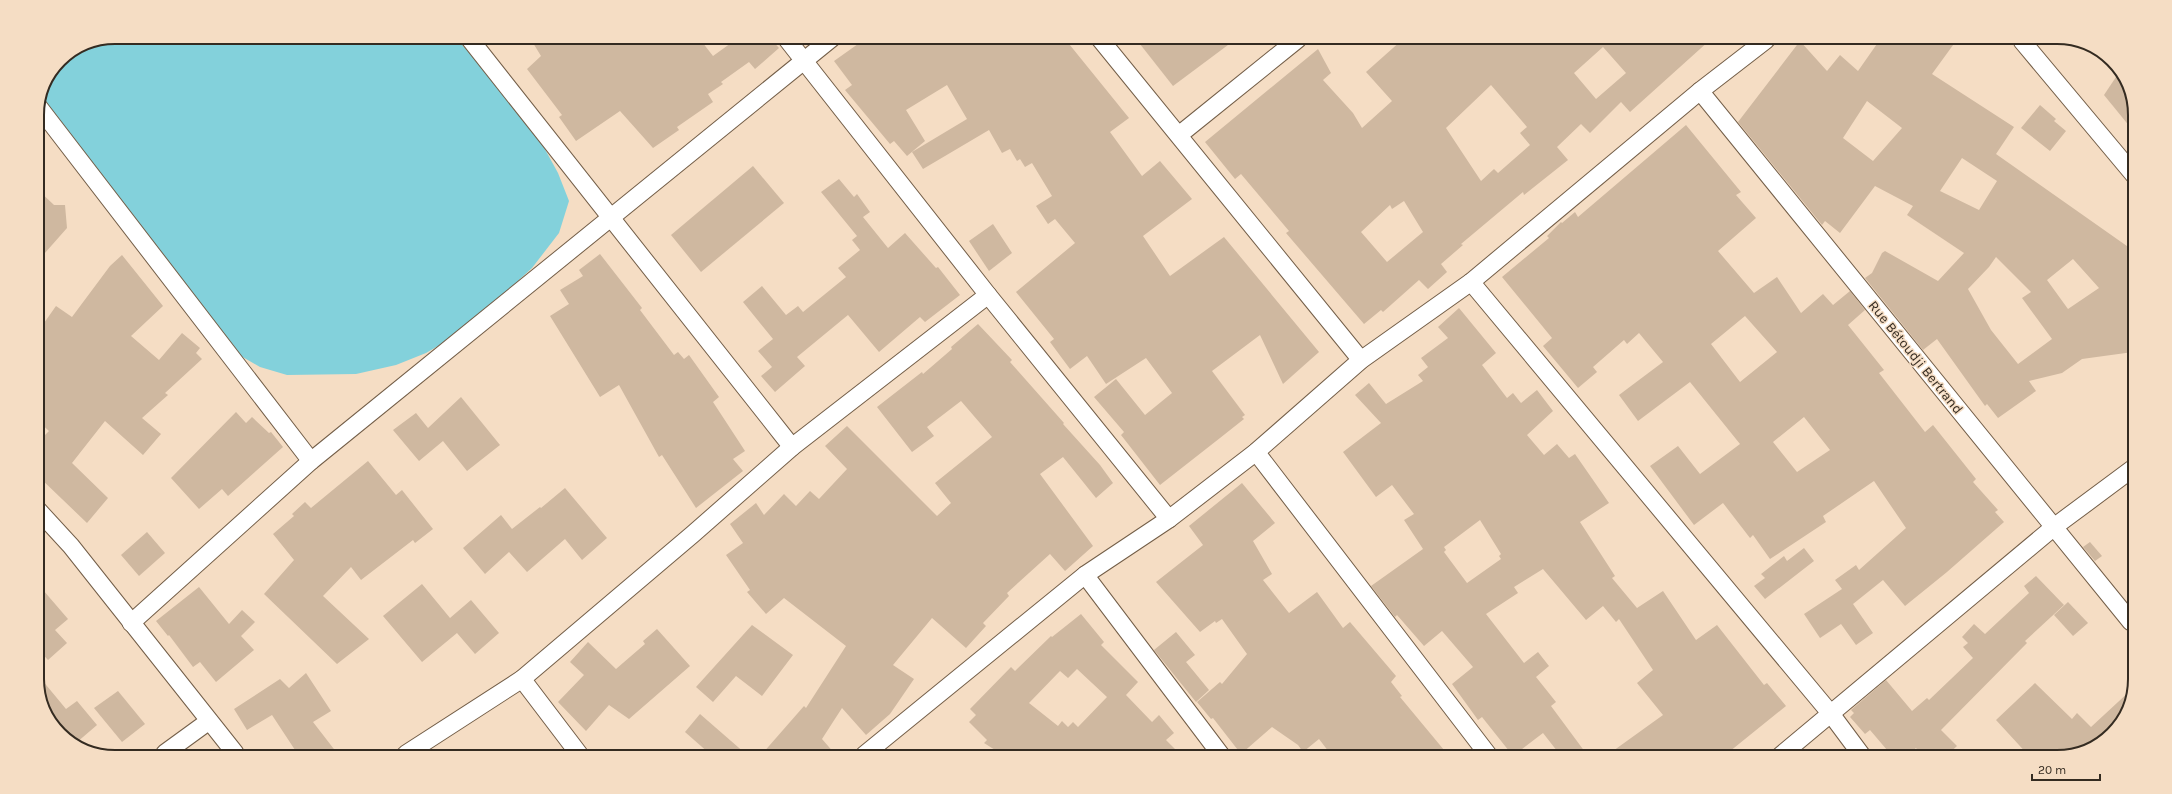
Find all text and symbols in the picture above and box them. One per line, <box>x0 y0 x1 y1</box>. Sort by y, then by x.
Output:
street label: Rue Bétoudji Bertrand <box>1865 297 1967 417</box>
scale bar <box>2032 756 2100 782</box>
text: 20 m <box>2038 763 2066 777</box>

